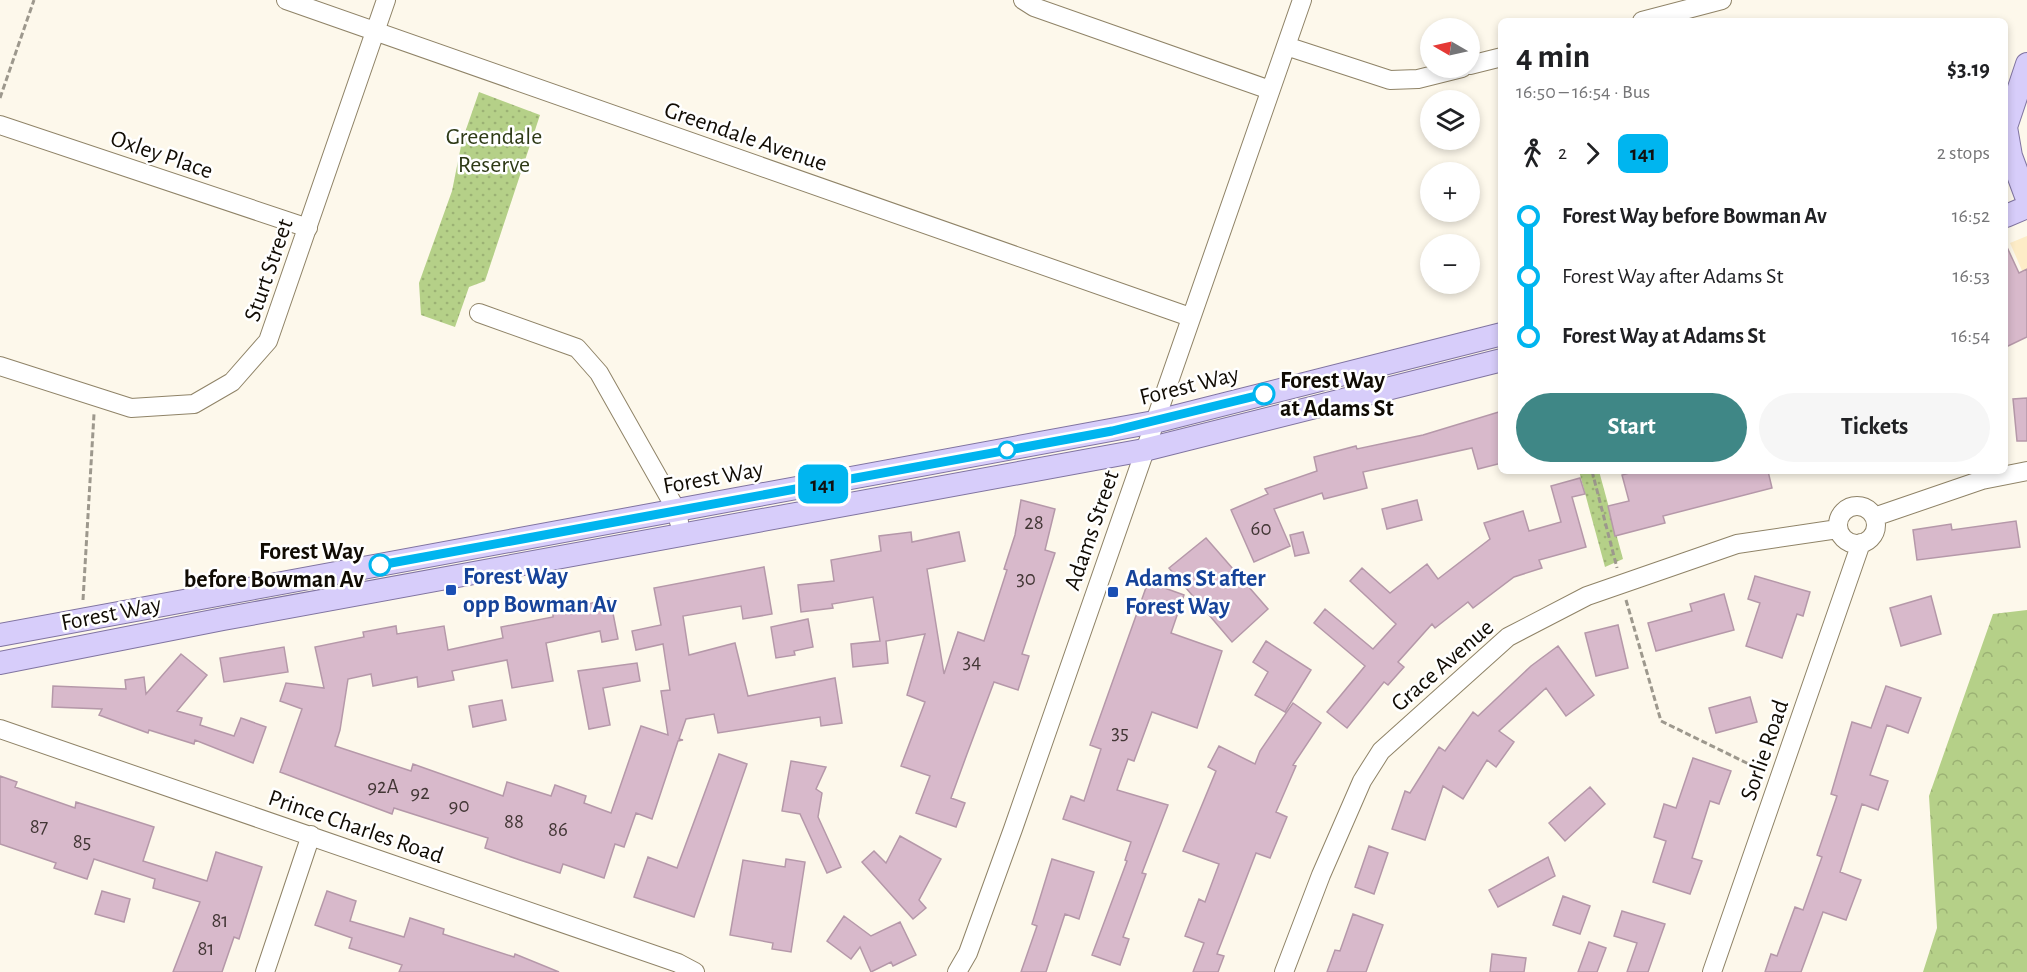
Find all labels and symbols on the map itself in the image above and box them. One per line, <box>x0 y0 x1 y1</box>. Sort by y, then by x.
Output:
north arrow <box>1420 18 1480 78</box>
street label: Greendale Avenue <box>661 98 830 176</box>
park label: Greendale Reserve <box>446 125 542 177</box>
street label: Oxley Place <box>107 126 216 184</box>
street label: Sturt Street <box>240 216 298 325</box>
street label: Forest Way <box>1137 362 1241 410</box>
place label: Forest Way at Adams St <box>1280 369 1394 421</box>
marker: Forest Way at Adams St <box>1253 383 1275 405</box>
unlabelled marker <box>998 441 1016 459</box>
street label: Forest Way <box>661 457 765 499</box>
line badge: 141 <box>788 464 858 504</box>
street label: Adams Street <box>1060 467 1124 593</box>
house number: 28 <box>1024 512 1044 533</box>
house number: 60 <box>1251 518 1271 539</box>
place label: Forest Way before Bowman Av <box>184 540 364 592</box>
marker: Forest Way before Bowman Av <box>369 554 391 576</box>
place label: Forest Way opp Bowman Av <box>463 565 617 617</box>
place label: Adams St after Forest Way <box>1125 567 1266 619</box>
house number: 30 <box>1016 568 1036 589</box>
marker: Forest Way opp Bowman Av <box>444 583 458 597</box>
marker: Adams St after Forest Way <box>1106 585 1120 599</box>
street label: Forest Way <box>59 593 163 635</box>
street label: Grace Avenue <box>1387 615 1498 716</box>
house number: 34 <box>963 651 981 672</box>
street label: Sorlie Road <box>1737 697 1793 804</box>
house number: 35 <box>1111 722 1129 743</box>
house number: 92A <box>367 776 399 797</box>
house number: 92 <box>410 782 430 803</box>
street label: Prince Charles Road <box>265 786 446 868</box>
house number: 90 <box>449 795 469 816</box>
house number: 88 <box>504 811 524 832</box>
house number: 87 <box>30 816 49 837</box>
house number: 86 <box>548 819 568 840</box>
house number: 85 <box>73 831 91 852</box>
house number: 81 <box>211 910 229 931</box>
house number: 81 <box>197 938 215 959</box>

